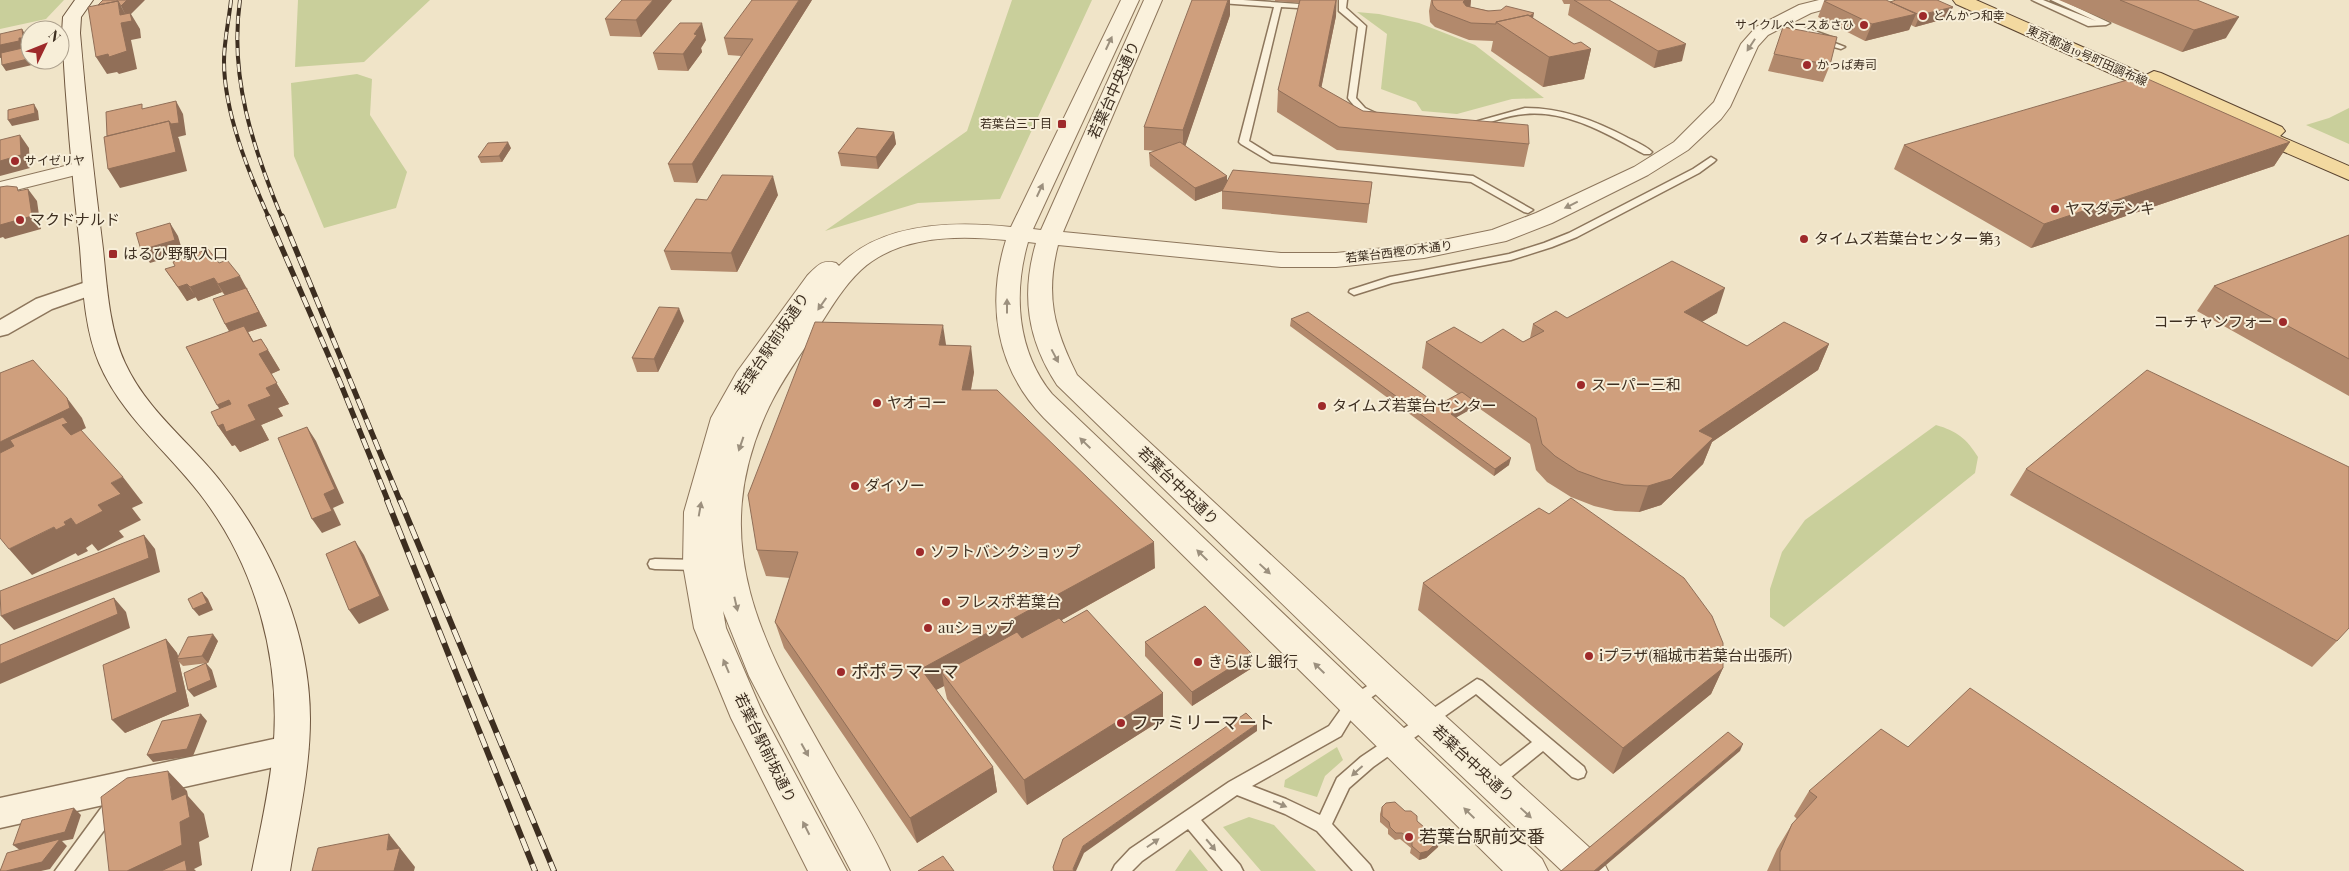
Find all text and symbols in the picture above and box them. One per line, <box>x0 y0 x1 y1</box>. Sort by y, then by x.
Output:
place label: とんかつ和幸 <box>1933 7 2005 23</box>
marker: とんかつ和幸 <box>1917 10 1929 22</box>
place label: サイクルベースあさひ <box>1735 16 1854 32</box>
marker: サイクルベースあさひ <box>1858 19 1870 31</box>
north arrow <box>20 20 70 70</box>
street label: 東京都道19号町田調布線 <box>2025 21 2150 89</box>
text: N <box>44 26 65 46</box>
one-way arrow <box>1106 36 1114 50</box>
street label: 若葉台中央通り <box>1083 38 1144 142</box>
one-way arrow <box>1746 38 1756 52</box>
place label: かっぱ寿司 <box>1817 56 1877 72</box>
marker: かっぱ寿司 <box>1801 59 1813 71</box>
place label: 若葉台三丁目 <box>980 115 1052 131</box>
marker: 若葉台三丁目 <box>1056 118 1068 130</box>
place label: サイゼリヤ <box>25 152 85 168</box>
marker: サイゼリヤ <box>9 155 21 167</box>
one-way arrow <box>1036 183 1045 198</box>
place label: ヤマダデンキ <box>2065 198 2155 218</box>
one-way arrow <box>1564 201 1578 209</box>
marker: ヤマダデンキ <box>2049 203 2061 215</box>
place label: マクドナルド <box>30 209 120 229</box>
marker: マクドナルド <box>14 214 26 226</box>
place label: タイムズ若葉台センター第3 <box>1814 228 2001 248</box>
marker: タイムズ若葉台センター第3 <box>1798 233 1810 245</box>
street label: 若葉台西樫の木通り <box>1344 236 1453 266</box>
place label: はるひ野駅入口 <box>123 243 228 263</box>
marker: はるひ野駅入口 <box>107 248 119 260</box>
street label: 若葉台駅前坂通り <box>729 288 813 399</box>
one-way arrow <box>817 297 827 311</box>
one-way arrow <box>1003 298 1011 314</box>
place label: コーチャンフォー <box>2154 311 2273 331</box>
marker: コーチャンフォー <box>2277 316 2289 328</box>
one-way arrow <box>1051 349 1059 364</box>
place label: スーパー三和 <box>1591 374 1681 394</box>
marker: スーパー三和 <box>1575 379 1587 391</box>
place label: ヤオコー <box>887 392 947 412</box>
place label: タイムズ若葉台センター <box>1332 395 1497 415</box>
marker: ヤオコー <box>871 397 883 409</box>
marker: タイムズ若葉台センター <box>1316 400 1328 412</box>
one-way arrow <box>737 437 745 452</box>
one-way arrow <box>1080 437 1092 449</box>
street label: 若葉台中央通り <box>1134 442 1223 529</box>
place label: ダイソー <box>865 475 925 495</box>
marker: ダイソー <box>849 480 861 492</box>
one-way arrow <box>697 500 705 516</box>
place label: ソフトバンクショップ <box>930 541 1081 561</box>
marker: ソフトバンクショップ <box>914 546 926 558</box>
one-way arrow <box>1197 549 1209 561</box>
one-way arrow <box>1259 563 1271 575</box>
place label: フレスポ若葉台 <box>956 591 1061 611</box>
one-way arrow <box>732 596 740 611</box>
marker: フレスポ若葉台 <box>940 596 952 608</box>
place label: auショップ <box>938 617 1014 637</box>
marker: auショップ <box>922 622 934 634</box>
place label: iプラザ(稲城市若葉台出張所) <box>1599 645 1792 665</box>
marker: iプラザ(稲城市若葉台出張所) <box>1583 650 1595 662</box>
place label: きらぼし銀行 <box>1208 651 1298 671</box>
marker: きらぼし銀行 <box>1192 656 1204 668</box>
one-way arrow <box>722 659 730 673</box>
place label: ポポラマーマ <box>851 659 959 683</box>
one-way arrow <box>1314 662 1326 674</box>
marker: ポポラマーマ <box>835 666 847 678</box>
street label: 若葉台駅前坂通り <box>731 689 801 806</box>
place label: ファミリーマート <box>1131 710 1275 734</box>
marker: ファミリーマート <box>1115 717 1127 729</box>
street label: 若葉台中央通り <box>1428 720 1519 806</box>
one-way arrow <box>801 743 809 758</box>
one-way arrow <box>1351 765 1363 777</box>
one-way arrow <box>1273 800 1287 808</box>
one-way arrow <box>1463 807 1475 819</box>
one-way arrow <box>1520 807 1532 819</box>
one-way arrow <box>802 821 810 835</box>
place label: 若葉台駅前交番 <box>1419 824 1545 848</box>
marker: 若葉台駅前交番 <box>1403 831 1415 843</box>
one-way arrow <box>1147 838 1160 847</box>
one-way arrow <box>1206 838 1217 851</box>

